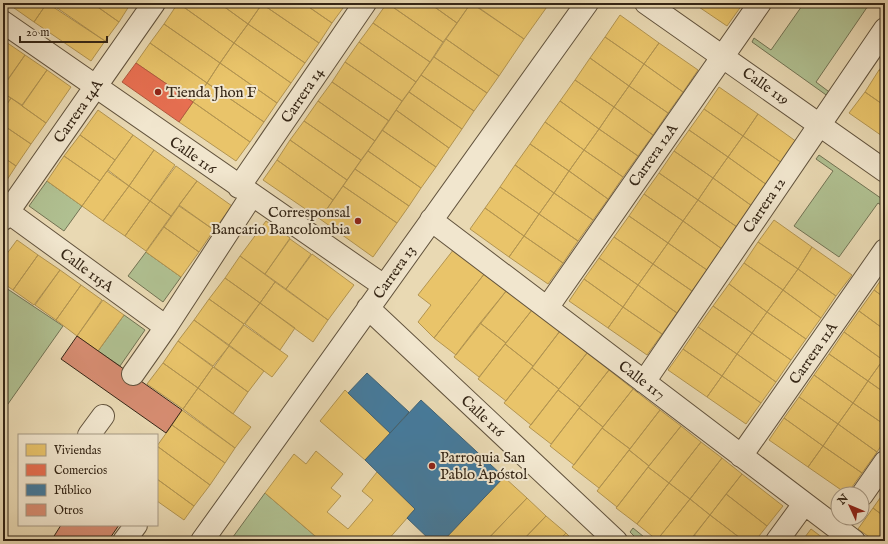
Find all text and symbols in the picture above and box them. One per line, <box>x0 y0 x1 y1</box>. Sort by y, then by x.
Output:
scale bar <box>20 18 107 44</box>
text: 20 m <box>26 25 49 40</box>
street label: Carrera 14 <box>277 63 328 127</box>
street label: Calle 119 <box>738 63 793 109</box>
street label: Carrera 14A <box>50 75 108 147</box>
place label: Tienda Jhon F <box>166 83 257 102</box>
marker: Tienda Jhon F <box>153 87 163 97</box>
street label: Carrera 12A <box>625 119 683 191</box>
street label: Calle 116 <box>166 132 220 179</box>
street label: Carrera 12 <box>739 174 790 237</box>
place label: Corresponsal Bancario Bancolombia <box>211 203 351 239</box>
marker: Corresponsal Bancario Bancolombia <box>353 216 363 226</box>
street label: Carrera 13 <box>369 242 420 303</box>
street label: Calle 115A <box>56 244 118 297</box>
street label: Carrera 11A <box>785 318 842 388</box>
street label: Calle 117 <box>615 357 669 404</box>
street label: Calle 116 <box>457 391 509 442</box>
legend <box>18 434 158 526</box>
text: Viviendas <box>53 443 101 458</box>
place label: Parroquia San Pablo Apóstol <box>440 448 528 484</box>
marker: Parroquia San Pablo Apóstol <box>427 461 437 471</box>
text: Comercios <box>54 463 107 478</box>
text: Público <box>54 483 92 498</box>
north arrow <box>830 486 870 526</box>
text: N <box>834 491 852 509</box>
text: Otros <box>54 503 83 518</box>

